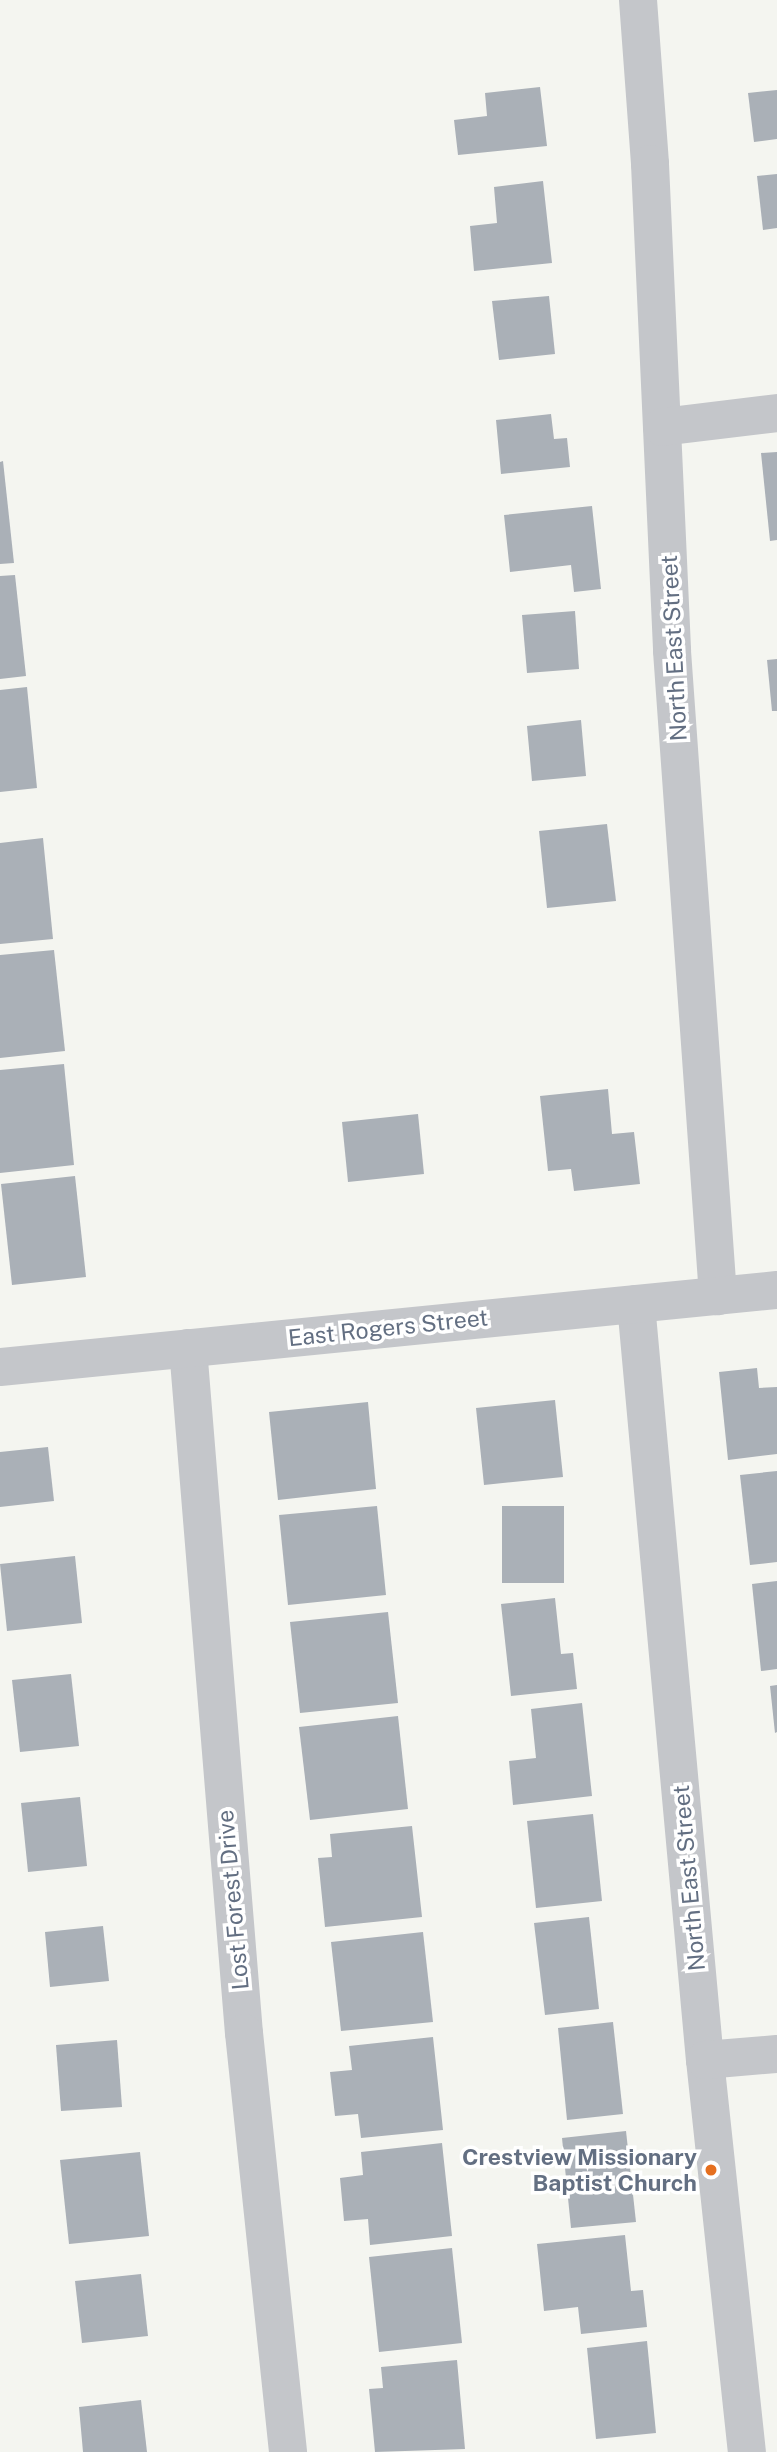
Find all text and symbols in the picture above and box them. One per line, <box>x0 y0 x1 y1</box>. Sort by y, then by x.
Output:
street label: North East Street <box>655 554 693 742</box>
street label: East Rogers Street <box>287 1304 489 1352</box>
street label: North East Street <box>667 1784 711 1972</box>
street label: Lost Forest Drive <box>211 1809 255 1991</box>
place label: Crestview Missionary Baptist Church <box>462 2143 697 2197</box>
marker: Crestview Missionary Baptist Church <box>703 2162 719 2178</box>

